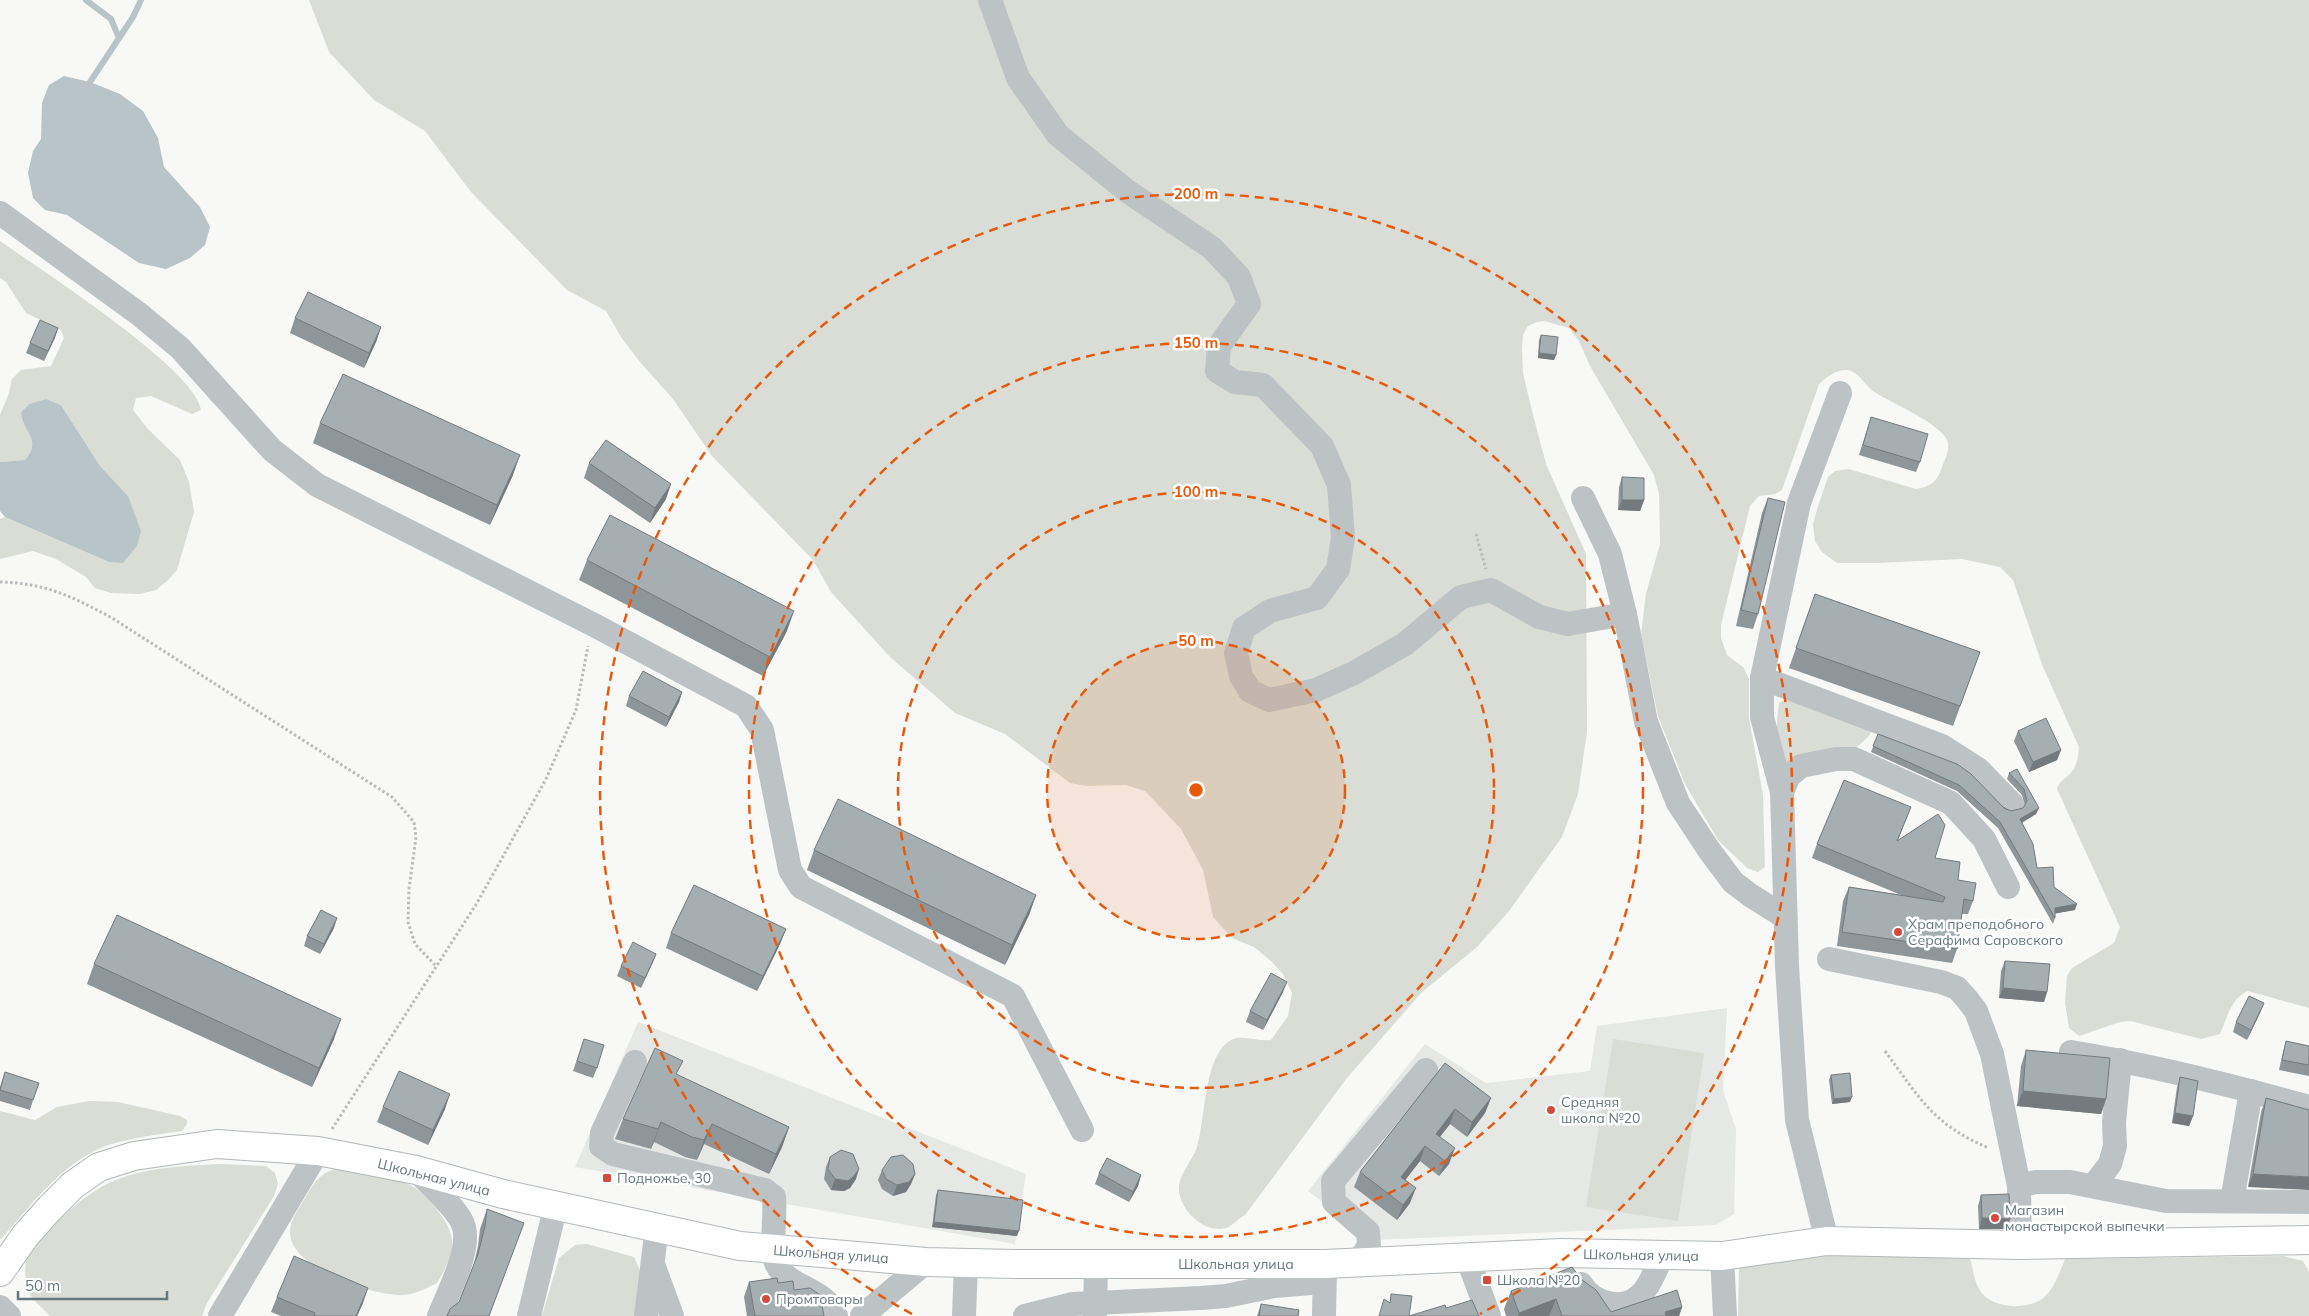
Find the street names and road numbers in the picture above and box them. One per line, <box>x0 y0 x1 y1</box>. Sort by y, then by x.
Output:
street label: Школьная улица <box>376 1154 492 1200</box>
street label: Школьная улица <box>773 1241 889 1267</box>
street label: Школьная улица <box>1583 1245 1699 1265</box>
street label: Школьная улица <box>1178 1255 1294 1273</box>

